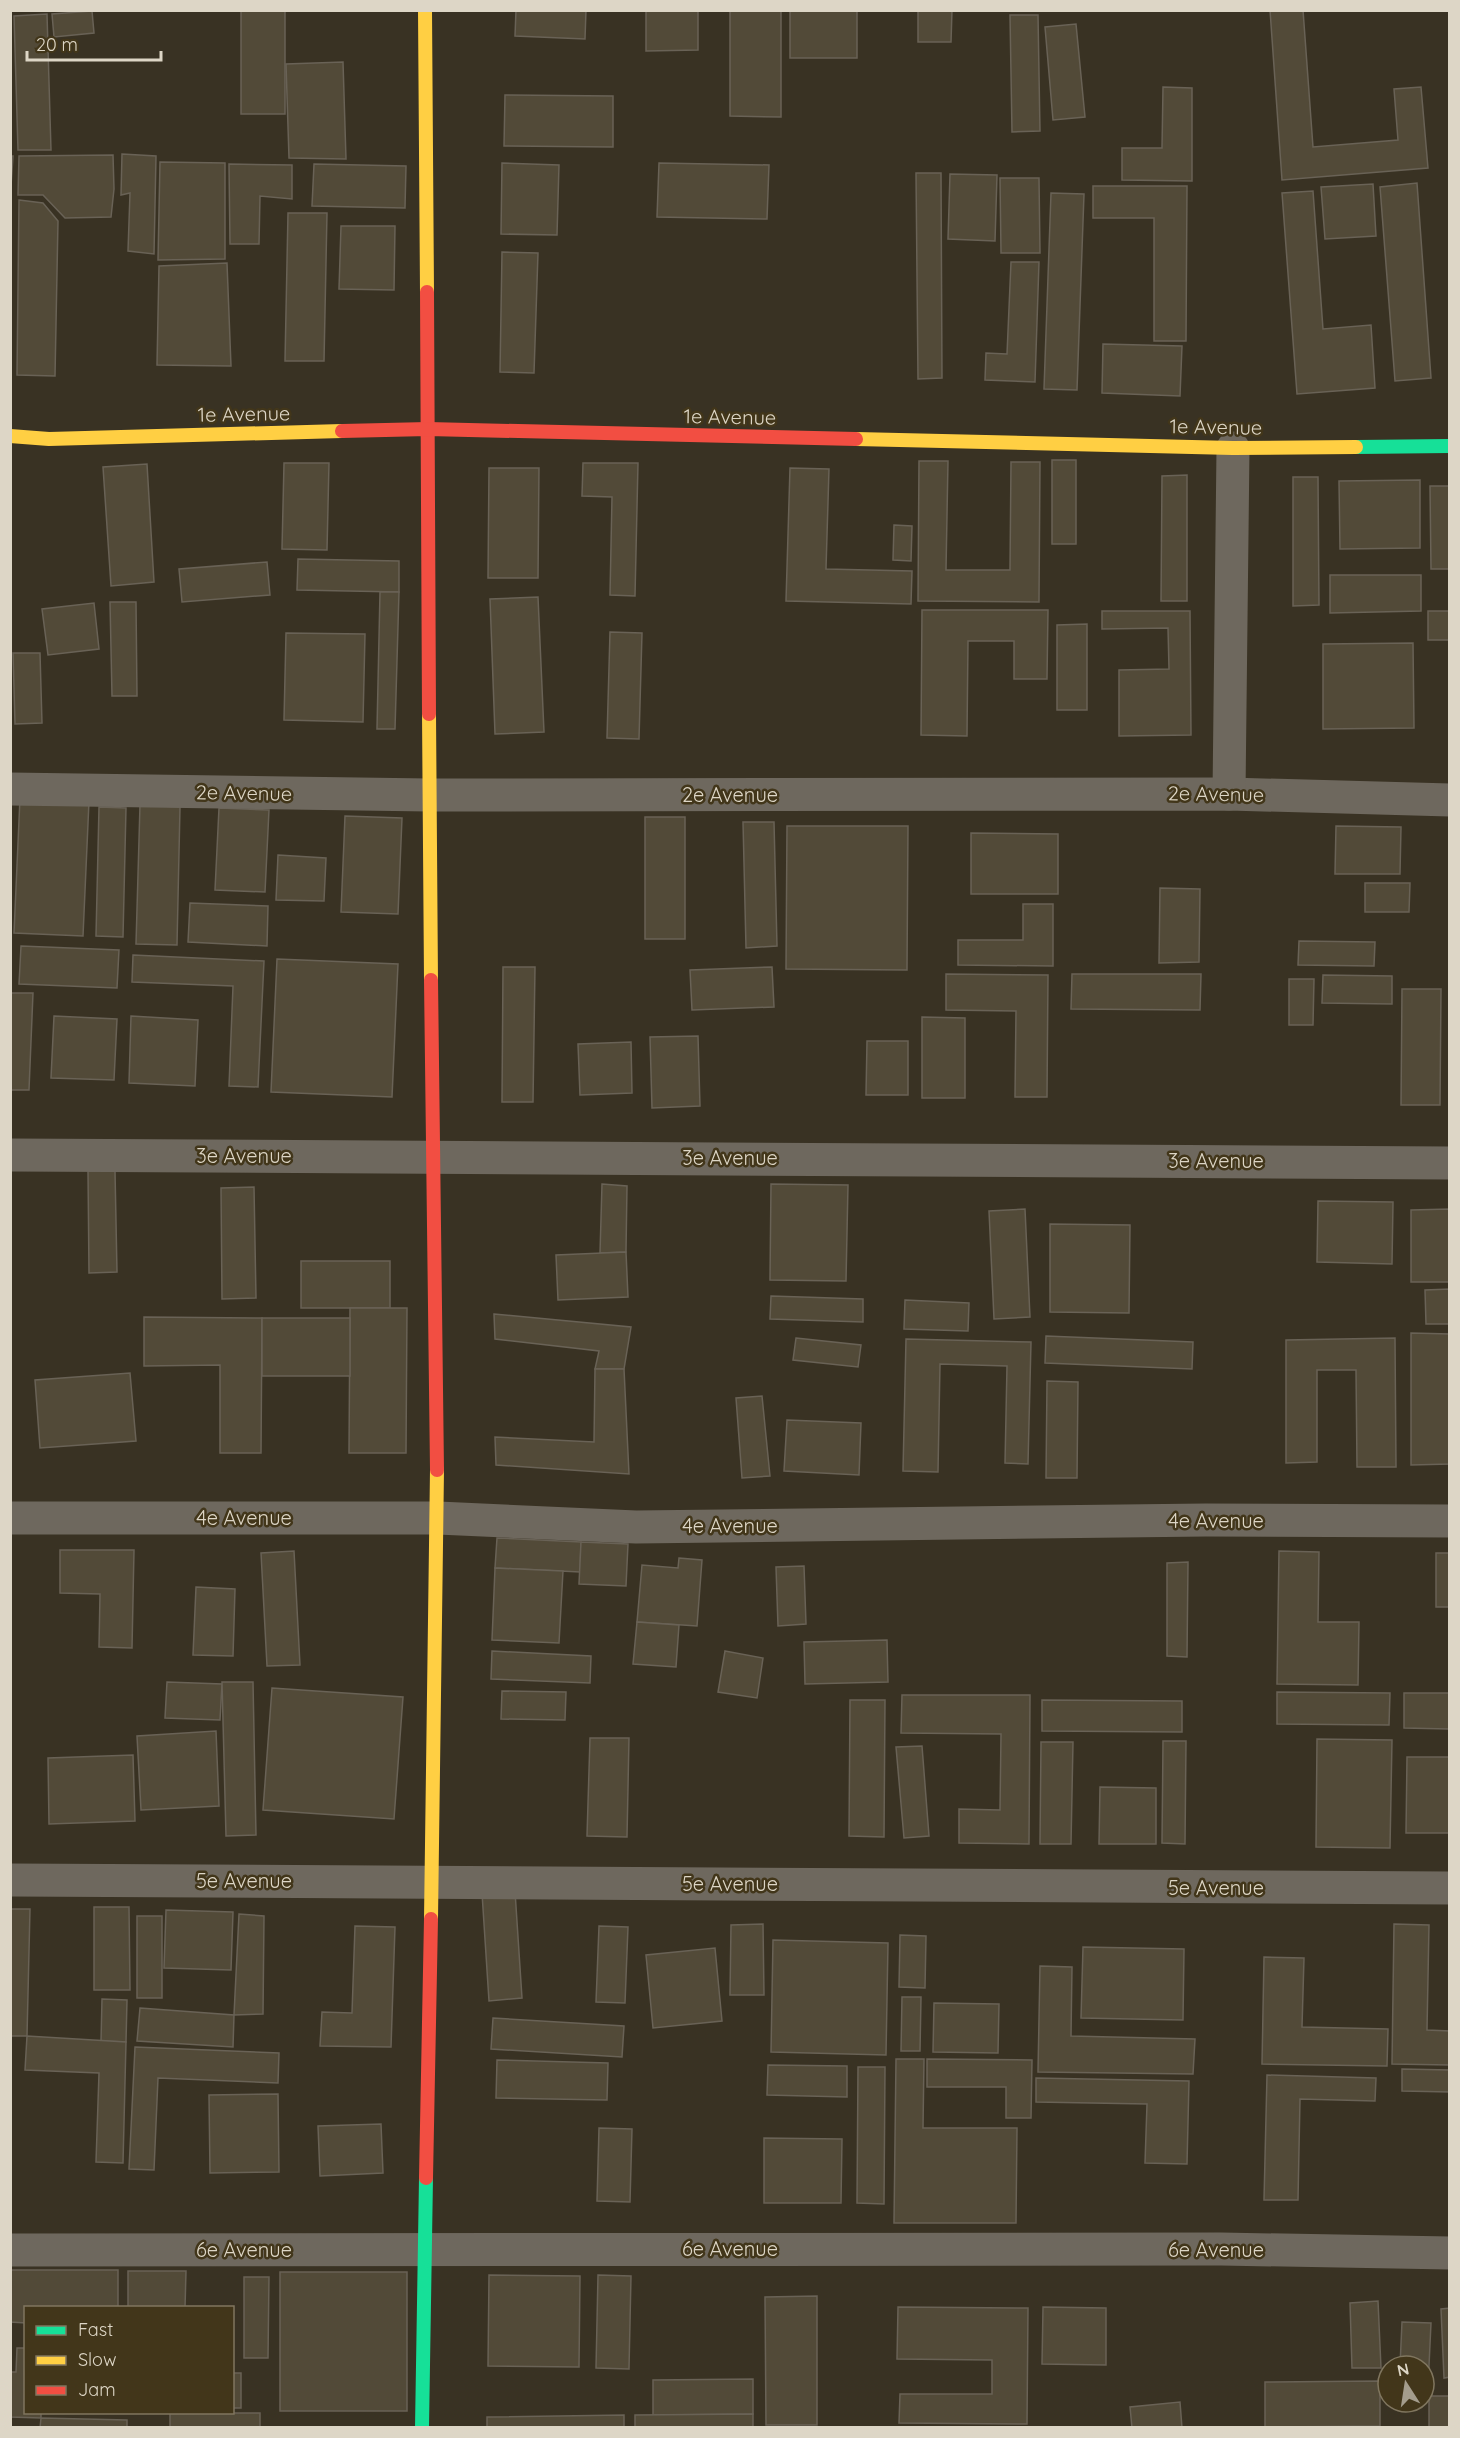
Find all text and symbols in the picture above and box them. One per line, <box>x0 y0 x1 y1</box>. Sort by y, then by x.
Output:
scale bar <box>27 24 160 62</box>
text: 20 m <box>36 33 78 56</box>
street label: 1e Avenue <box>197 400 290 427</box>
street label: 1e Avenue <box>684 403 777 430</box>
street label: 1e Avenue <box>1170 413 1263 440</box>
street label: 2e Avenue <box>196 779 292 806</box>
street label: 2e Avenue <box>1168 780 1264 807</box>
street label: 2e Avenue <box>682 782 778 807</box>
street label: 3e Avenue <box>196 1143 292 1168</box>
street label: 3e Avenue <box>682 1145 778 1170</box>
street label: 3e Avenue <box>1168 1148 1264 1173</box>
street label: 4e Avenue <box>196 1505 292 1530</box>
street label: 4e Avenue <box>1168 1508 1264 1533</box>
street label: 4e Avenue <box>682 1513 778 1538</box>
street label: 5e Avenue <box>196 1868 292 1893</box>
street label: 5e Avenue <box>682 1871 778 1896</box>
street label: 5e Avenue <box>1168 1875 1264 1900</box>
street label: 6e Avenue <box>682 2236 778 2261</box>
street label: 6e Avenue <box>196 2237 292 2262</box>
street label: 6e Avenue <box>1168 2237 1264 2262</box>
legend <box>24 2306 234 2414</box>
text: Fast <box>78 2318 113 2341</box>
text: Slow <box>78 2348 116 2371</box>
north arrow <box>1376 2354 1436 2414</box>
text: N <box>1395 2358 1411 2380</box>
text: Jam <box>78 2378 116 2401</box>

